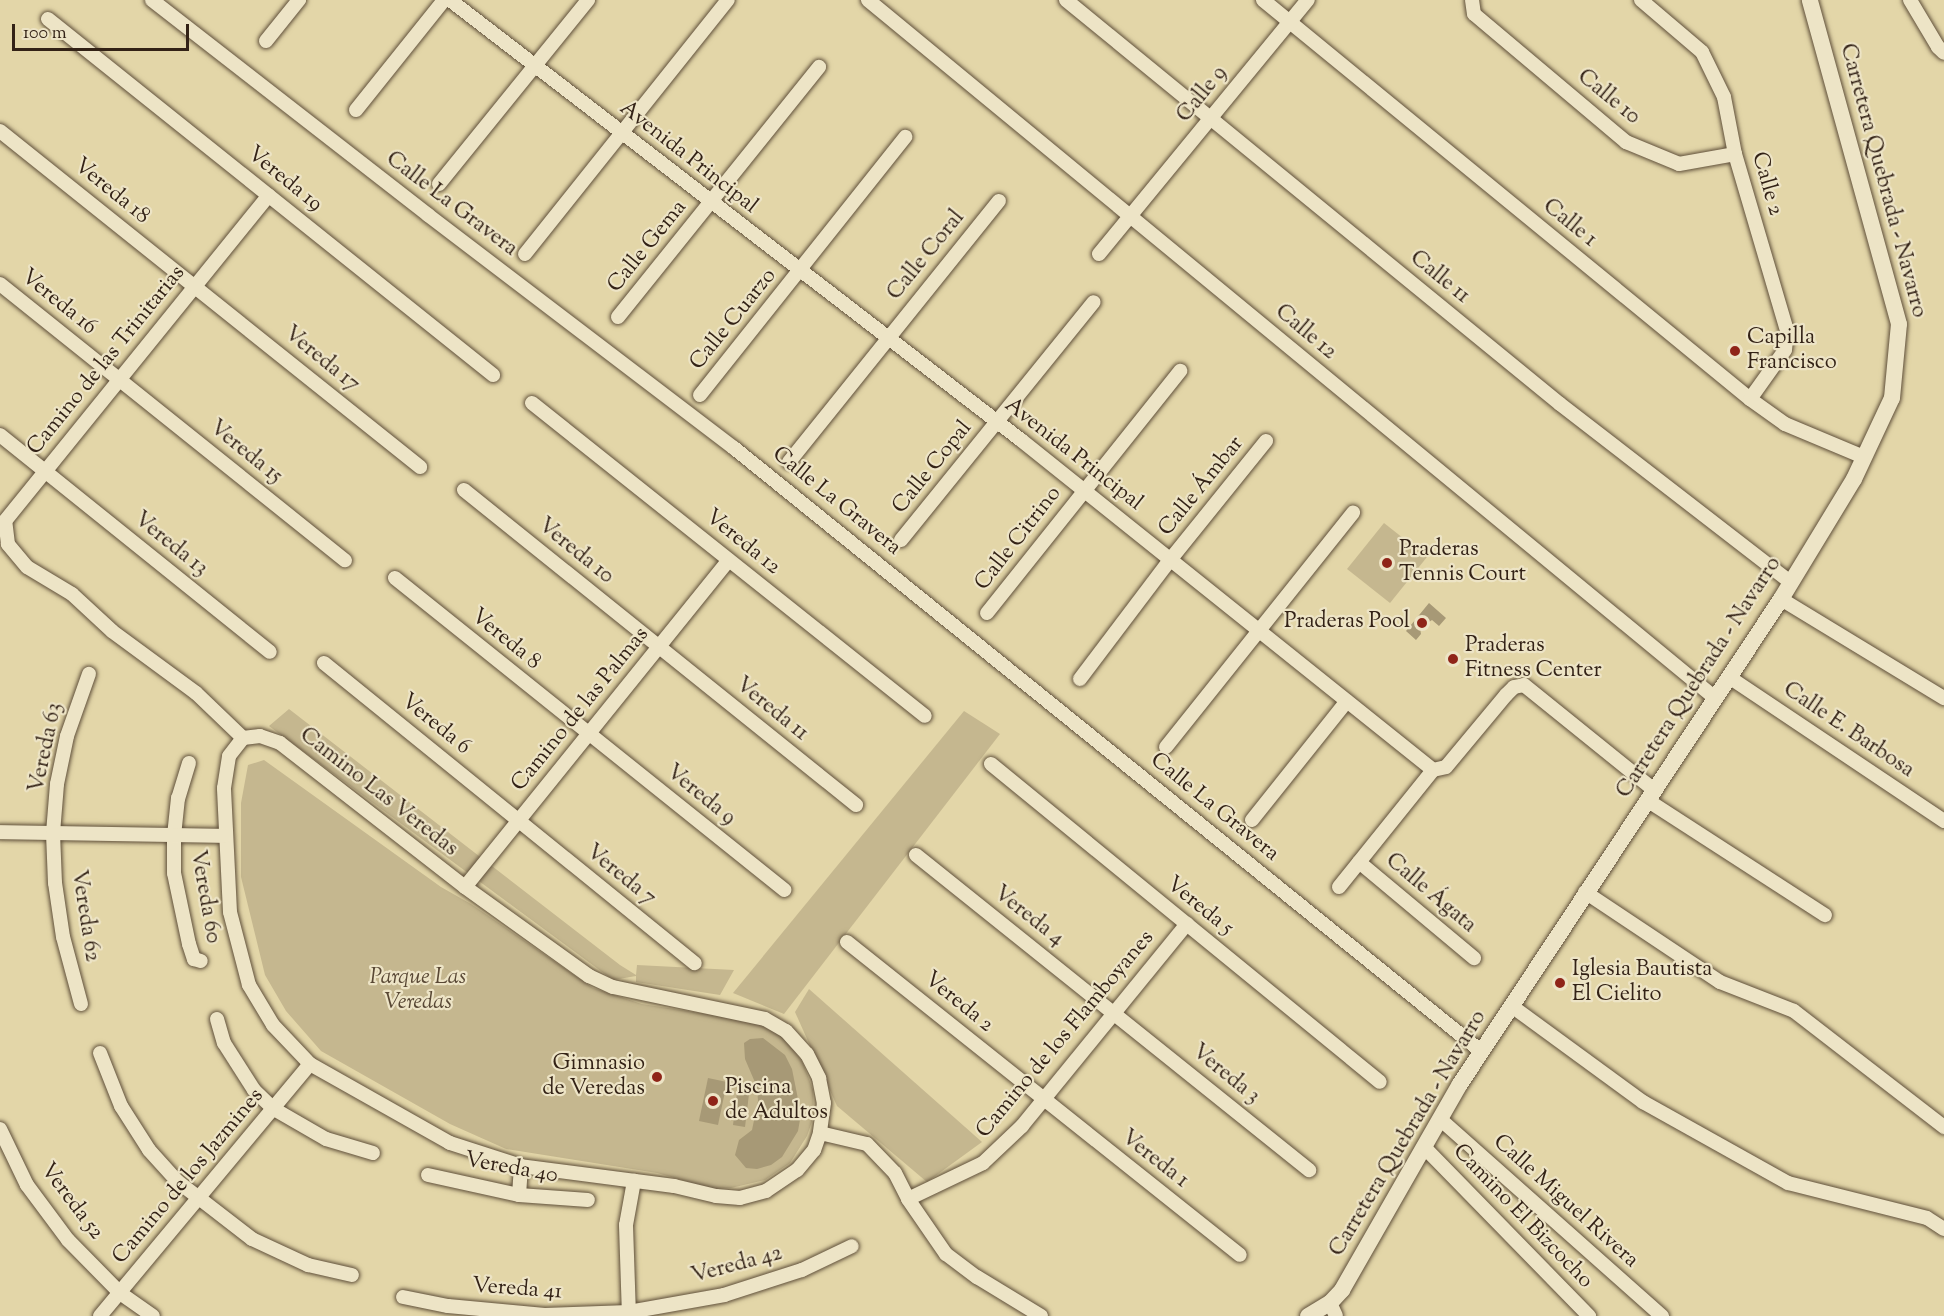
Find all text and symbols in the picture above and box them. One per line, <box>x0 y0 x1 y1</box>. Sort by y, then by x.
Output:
scale bar <box>15 12 192 50</box>
text: 100 m <box>23 21 67 47</box>
street label: Carretera Quebrada - Navarro <box>1833 41 1931 321</box>
street label: Calle 9 <box>1172 61 1234 129</box>
street label: Calle 10 <box>1571 65 1645 131</box>
street label: Avenida Principal <box>614 96 762 220</box>
street label: Vereda 19 <box>241 142 327 218</box>
street label: Calle La Gravera <box>380 147 522 263</box>
street label: Calle 2 <box>1744 149 1788 219</box>
street label: Vereda 18 <box>68 153 154 231</box>
street label: Calle 1 <box>1537 194 1601 254</box>
street label: Calle Gema <box>603 196 693 298</box>
street label: Calle Coral <box>883 206 971 306</box>
street label: Calle 11 <box>1404 246 1474 310</box>
street label: Camino de las Trinitarias <box>22 261 192 461</box>
street label: Vereda 16 <box>15 264 101 342</box>
street label: Calle Cuarzo <box>685 264 783 376</box>
street label: Calle 12 <box>1269 300 1341 366</box>
street label: Vereda 17 <box>278 321 364 399</box>
place label: Capilla Francisco <box>1747 325 1837 376</box>
marker: Capilla Francisco <box>1728 344 1742 358</box>
street label: Avenida Principal <box>999 393 1147 517</box>
street label: Vereda 15 <box>203 415 287 491</box>
street label: Calle Copal <box>888 416 978 520</box>
street label: Calle Ámbar <box>1154 432 1250 542</box>
street label: Calle La Gravera <box>766 442 906 562</box>
street label: Calle Citrino <box>970 482 1068 596</box>
street label: Vereda 12 <box>699 505 785 581</box>
street label: Vereda 13 <box>128 507 212 583</box>
street label: Vereda 10 <box>532 513 618 591</box>
place label: Praderas Tennis Court <box>1399 537 1526 588</box>
street label: Carretera Quebrada - Navarro <box>1612 552 1788 804</box>
marker: Praderas Tennis Court <box>1380 556 1394 570</box>
street label: Vereda 8 <box>465 604 545 676</box>
place label: Praderas Pool <box>1284 610 1410 636</box>
marker: Praderas Pool <box>1415 616 1429 630</box>
street label: Camino de las Palmas <box>507 623 655 797</box>
place label: Praderas Fitness Center <box>1465 633 1602 684</box>
marker: Praderas Fitness Center <box>1446 652 1460 666</box>
street label: Vereda 11 <box>729 673 813 747</box>
street label: Calle E. Barbosa <box>1777 677 1919 785</box>
street label: Vereda 6 <box>395 689 475 761</box>
street label: Vereda 63 <box>25 701 69 795</box>
street label: Camino Las Veredas <box>294 723 462 863</box>
street label: Calle La Gravera <box>1144 748 1284 868</box>
street label: Vereda 9 <box>660 760 740 832</box>
street label: Vereda 7 <box>580 840 660 912</box>
street label: Vereda 60 <box>183 848 225 946</box>
street label: Calle Ágata <box>1379 848 1481 940</box>
street label: Vereda 62 <box>64 868 104 964</box>
street label: Vereda 5 <box>1160 872 1238 942</box>
street label: Vereda 4 <box>987 881 1069 953</box>
street label: Camino de los Flamboyanes <box>971 926 1161 1144</box>
place label: Iglesia Bautista El Cielito <box>1572 957 1712 1008</box>
park label: Parque Las Veredas <box>370 965 466 1016</box>
street label: Vereda 2 <box>918 967 998 1039</box>
marker: Iglesia Bautista El Cielito <box>1553 976 1567 990</box>
street label: Carretera Quebrada - Navarro <box>1325 1006 1493 1262</box>
street label: Vereda 3 <box>1185 1039 1265 1111</box>
place label: Gimnasio de Veredas <box>542 1051 645 1102</box>
marker: Gimnasio de Veredas <box>650 1070 664 1084</box>
place label: Piscina de Adultos <box>725 1075 828 1126</box>
street label: Camino de los Jazmines <box>108 1084 270 1270</box>
marker: Piscina de Adultos <box>706 1094 720 1108</box>
street label: Vereda 1 <box>1115 1125 1193 1195</box>
street label: Calle Miguel Rivera <box>1487 1130 1643 1274</box>
street label: Camino El Bizcocho <box>1446 1139 1598 1295</box>
street label: Vereda 40 <box>462 1148 560 1190</box>
street label: Vereda 52 <box>34 1158 108 1246</box>
street label: Vereda 42 <box>689 1241 785 1291</box>
street label: Vereda 41 <box>471 1274 563 1306</box>

